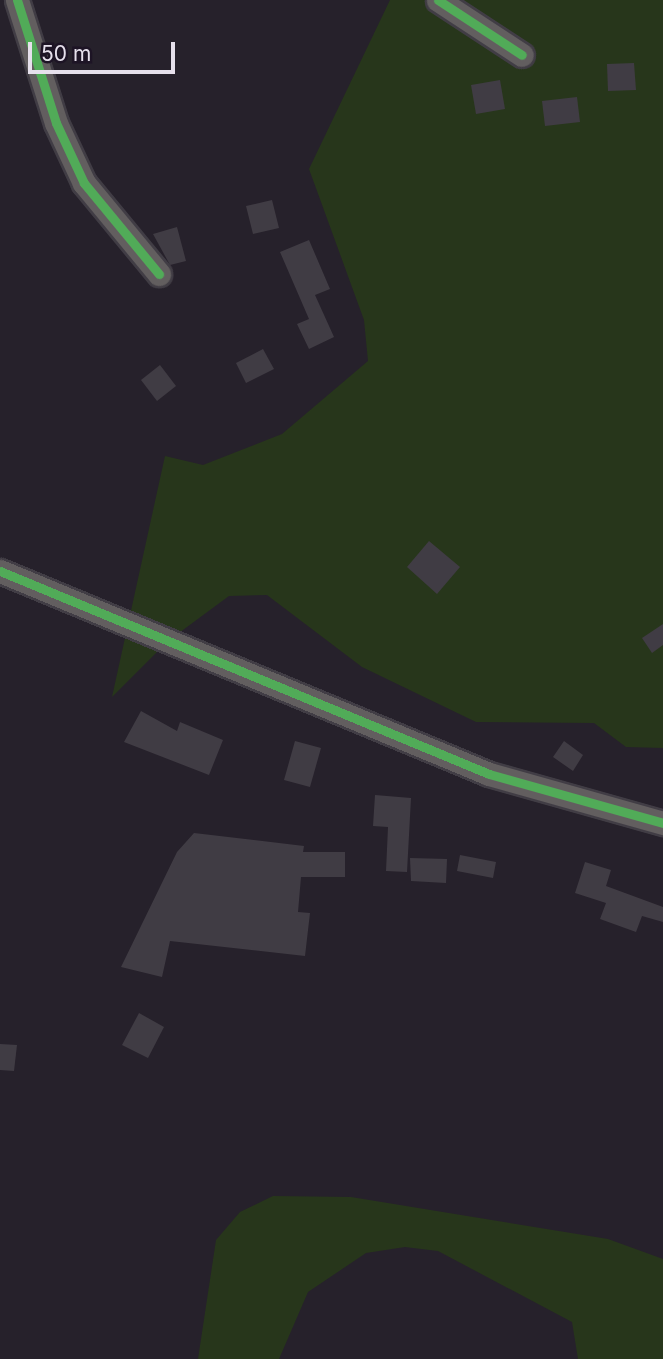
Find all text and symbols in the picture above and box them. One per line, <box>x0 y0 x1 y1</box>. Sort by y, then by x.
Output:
scale bar <box>32 28 178 72</box>
text: 50 m <box>41 41 91 66</box>

